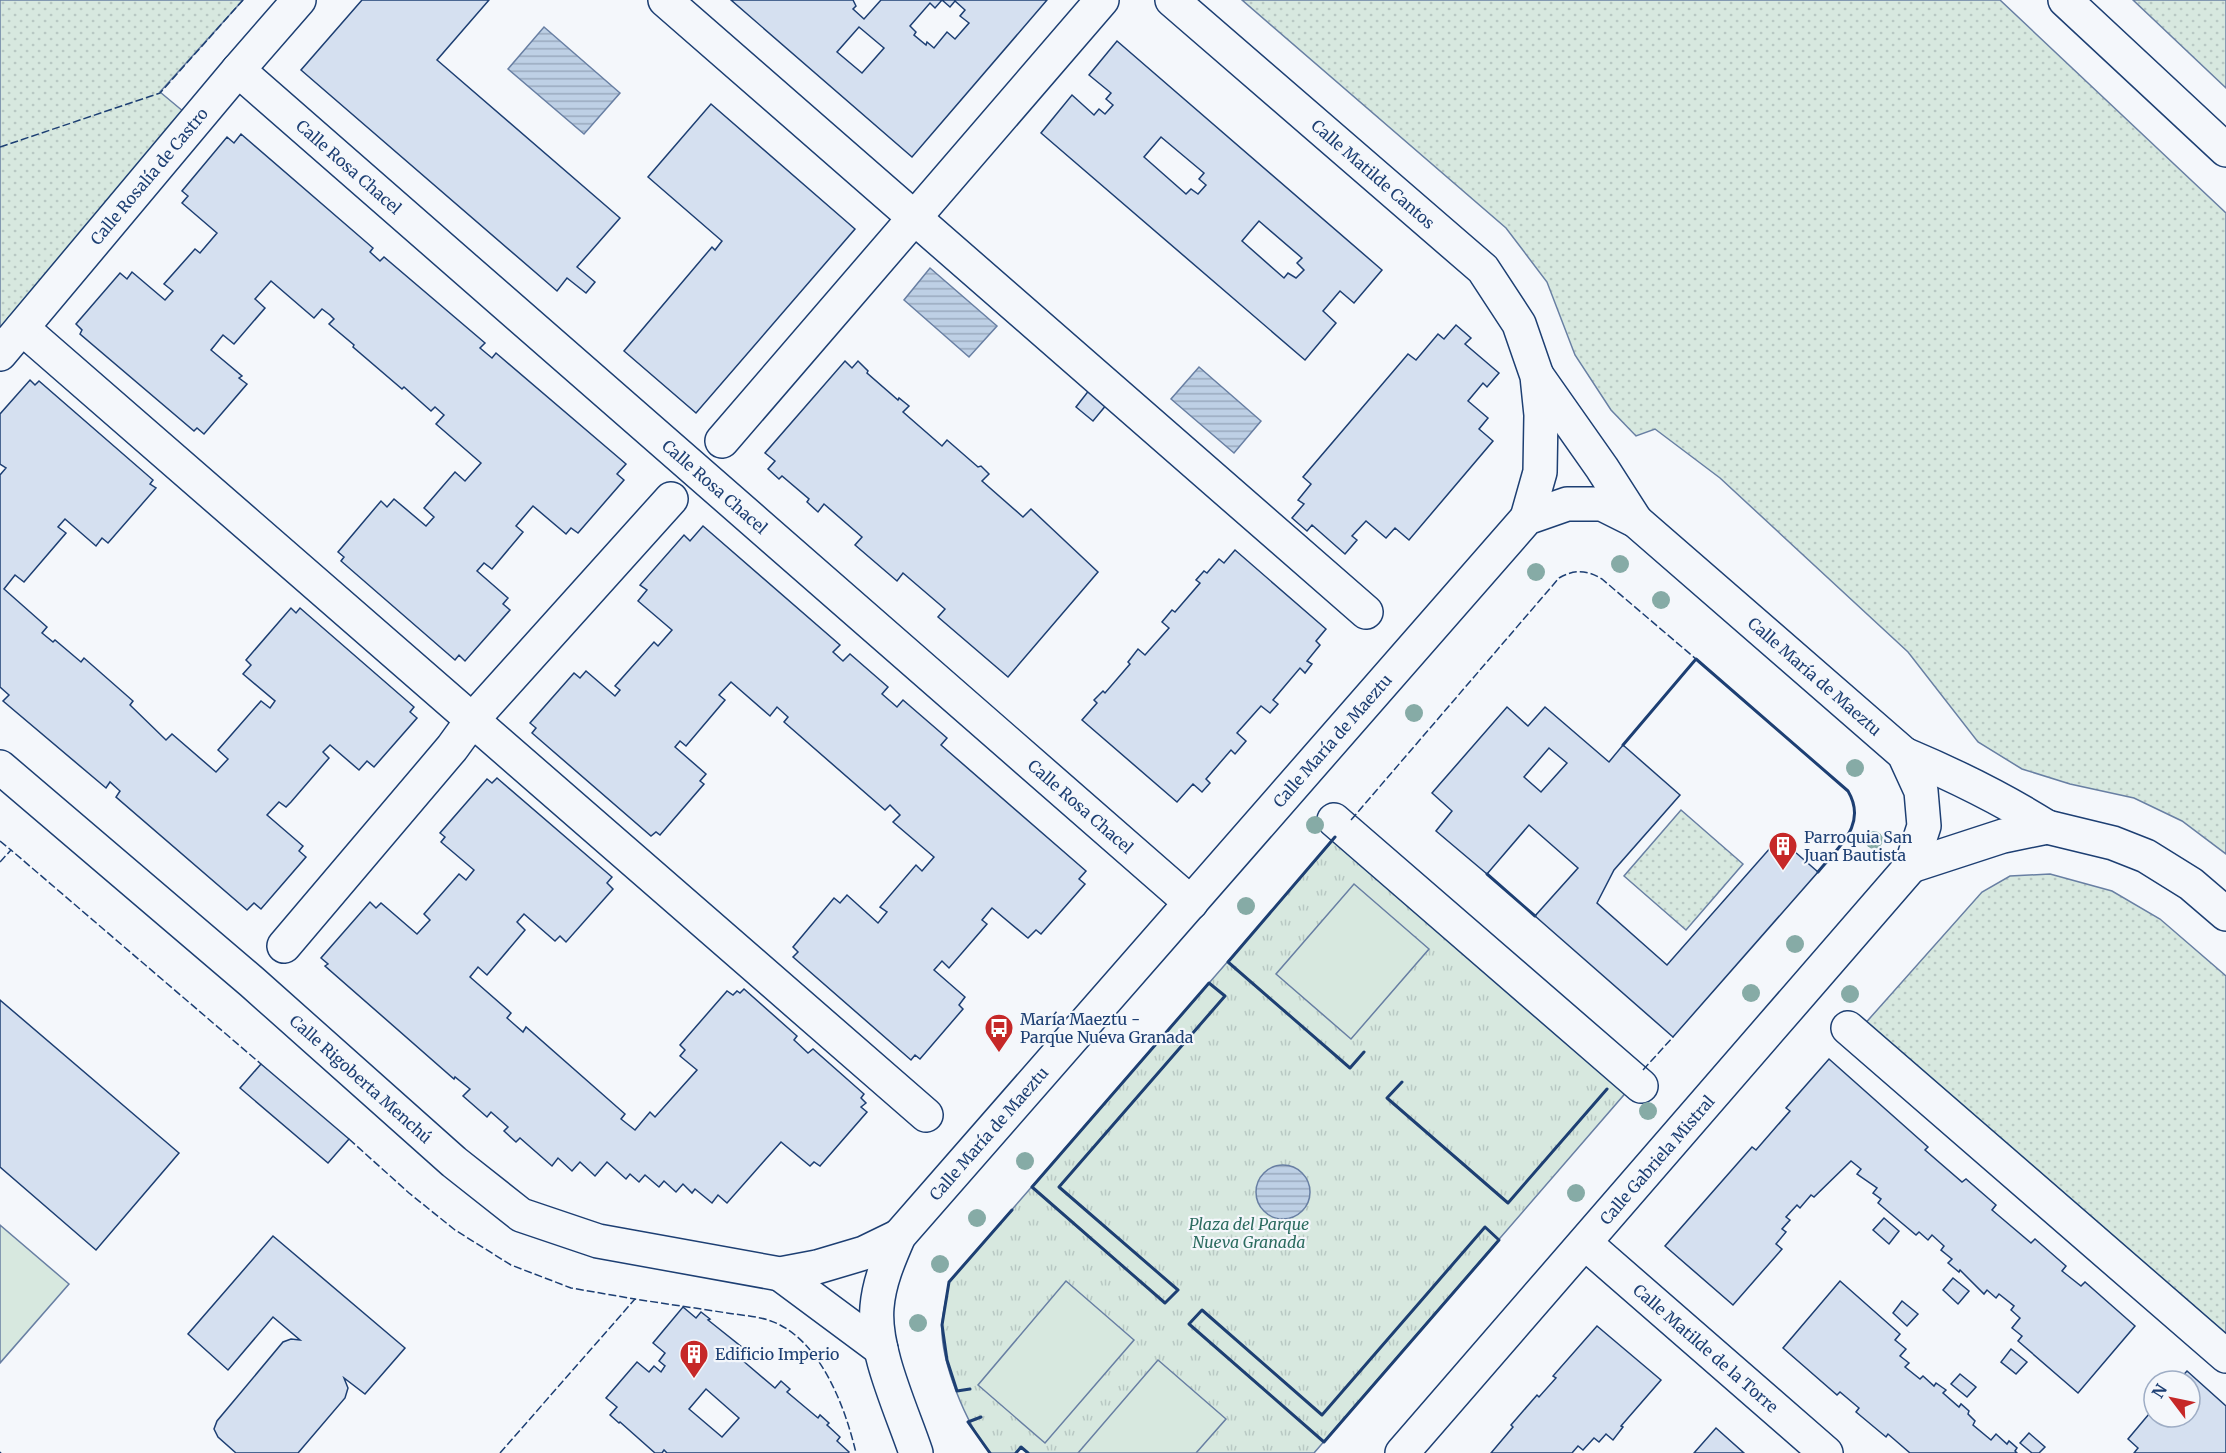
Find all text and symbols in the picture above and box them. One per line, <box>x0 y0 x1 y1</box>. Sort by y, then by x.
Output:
street label: Calle Rosalía de Castro <box>86 104 212 249</box>
street label: Calle Matilde Cantos <box>1307 115 1439 233</box>
street label: Calle Rosa Chacel <box>292 116 406 218</box>
street label: Calle Rosa Chacel <box>658 435 771 538</box>
street label: Calle María de Maeztu <box>1744 613 1886 740</box>
street label: Calle María de Maeztu <box>1269 670 1396 811</box>
street label: Calle Rosa Chacel <box>1024 755 1137 858</box>
place label: Parroquia San Juan Bautista <box>1803 827 1913 865</box>
building icon: Parroquia San Juan Bautista <box>1767 830 1799 872</box>
place label: María Maeztu - Parque Nueva Granada <box>1020 1009 1194 1047</box>
street label: Calle Rigoberta Menchú <box>286 1010 436 1147</box>
bus stop icon: María Maeztu - Parque Nueva Granada <box>983 1012 1015 1054</box>
street label: Calle María de Maeztu <box>925 1063 1052 1204</box>
street label: Calle Gabriela Mistral <box>1595 1091 1719 1229</box>
park label: Plaza del Parque Nueva Granada <box>1189 1214 1309 1252</box>
street label: Calle Matilde de la Torre <box>1629 1280 1782 1417</box>
building icon: Edificio Imperio <box>678 1338 710 1380</box>
place label: Edificio Imperio <box>715 1344 839 1364</box>
north arrow <box>2142 1369 2202 1429</box>
text: N <box>2147 1380 2171 1402</box>

